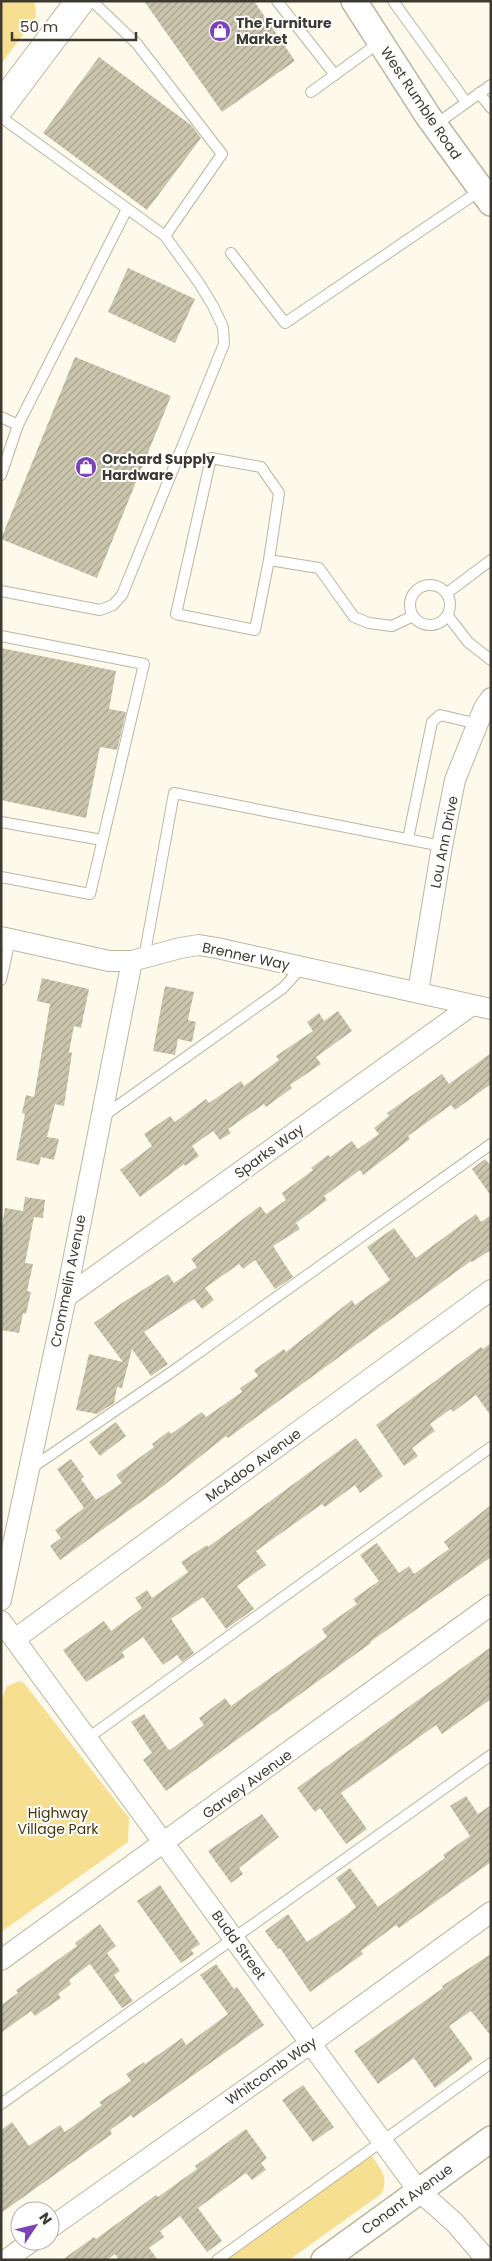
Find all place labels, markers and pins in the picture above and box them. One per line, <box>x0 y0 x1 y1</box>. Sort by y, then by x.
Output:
place label: The Furniture Market <box>236 13 332 49</box>
shop icon: The Furniture Market <box>208 19 232 43</box>
place label: Orchard Supply Hardware <box>102 449 215 485</box>
shop icon: Orchard Supply Hardware <box>74 455 98 479</box>

